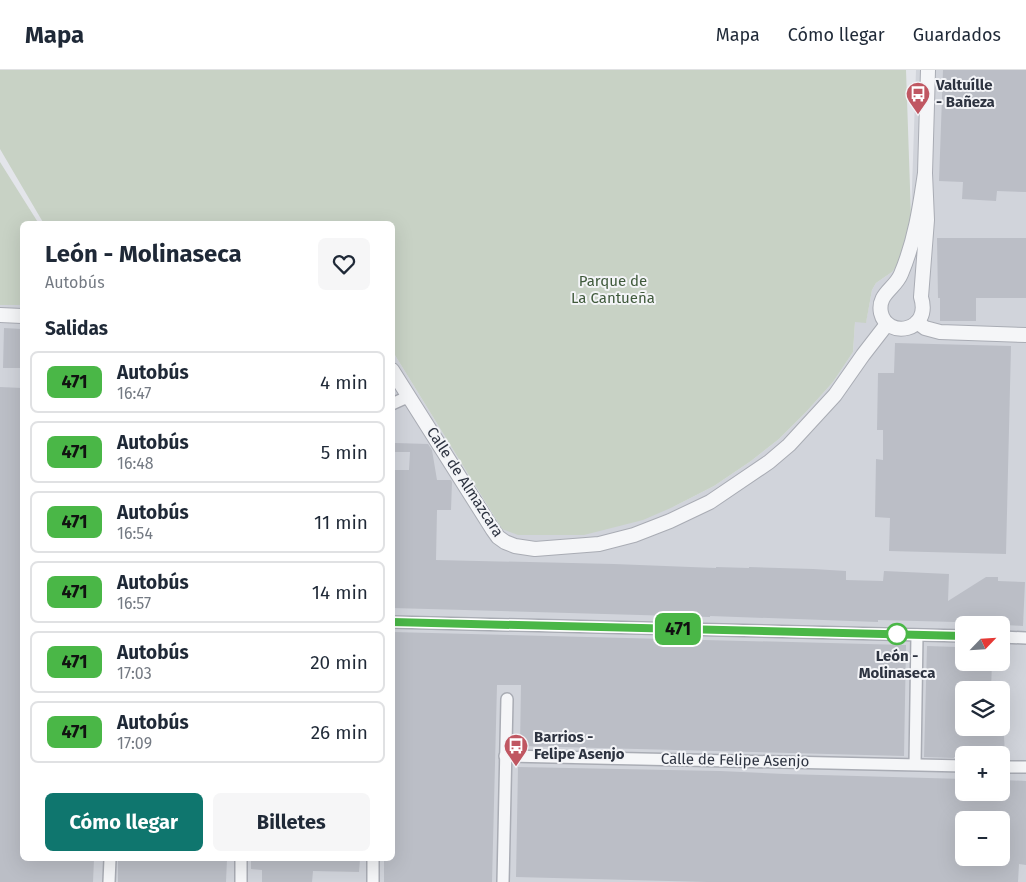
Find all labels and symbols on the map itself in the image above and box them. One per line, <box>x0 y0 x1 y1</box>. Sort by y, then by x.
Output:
place label: Valtuílle - Bañeza <box>935 76 995 111</box>
bus stop icon: Valtuílle - Bañeza <box>905 81 931 115</box>
park label: Parque de La Cantueña <box>571 272 655 307</box>
street label: Calle de Almazcara <box>423 424 507 540</box>
line badge: 471 <box>649 613 707 645</box>
north arrow <box>955 616 1010 671</box>
marker: León - Molinaseca <box>886 623 908 645</box>
place label: León - Molinaseca <box>859 647 935 682</box>
place label: Barrios - Felipe Asenjo <box>534 728 625 763</box>
bus stop icon: Barrios - Felipe Asenjo <box>503 733 529 767</box>
street label: Calle de Felipe Asenjo <box>661 750 809 770</box>

